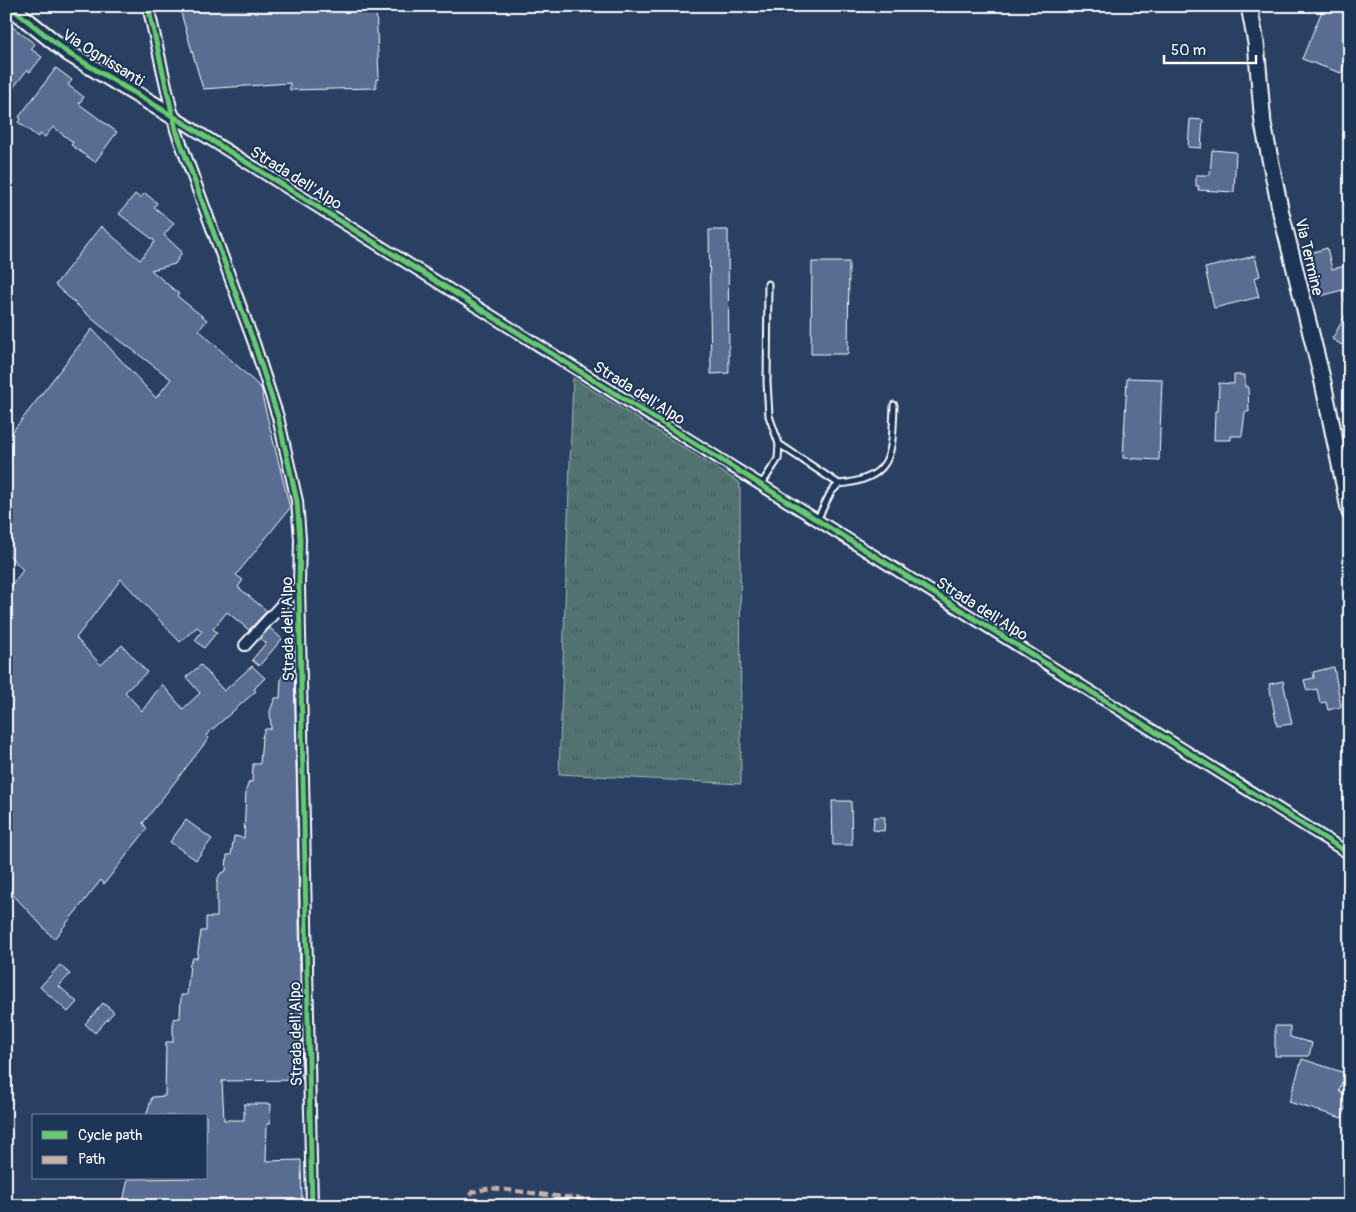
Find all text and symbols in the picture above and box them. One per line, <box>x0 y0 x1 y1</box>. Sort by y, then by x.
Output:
street label: Via Ognissanti <box>58 25 148 91</box>
scale bar <box>1164 32 1256 64</box>
text: 50 m <box>1171 41 1206 60</box>
street label: Strada dell'Alpo <box>246 142 346 214</box>
street label: Via Termine <box>1290 216 1328 298</box>
street label: Strada dell'Alpo <box>589 357 689 429</box>
street label: Strada dell'Alpo <box>932 573 1032 645</box>
street label: Strada dell'Alpo <box>277 576 299 682</box>
street label: Strada dell'Alpo <box>285 981 307 1087</box>
legend <box>32 1114 208 1180</box>
text: Cycle path <box>78 1126 142 1145</box>
text: Path <box>78 1150 105 1169</box>

